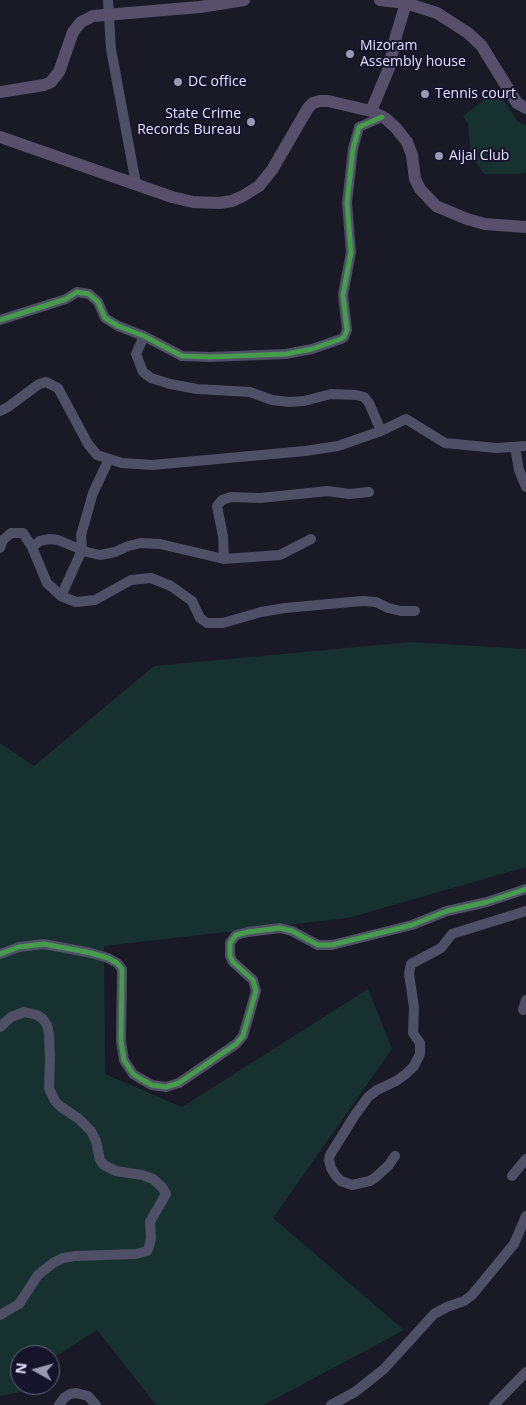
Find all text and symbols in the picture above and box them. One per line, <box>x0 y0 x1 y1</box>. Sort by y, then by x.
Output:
place label: Mizoram Assembly house <box>360 38 466 70</box>
marker: Mizoram Assembly house <box>344 48 356 60</box>
place label: DC office <box>188 74 247 90</box>
marker: DC office <box>172 76 184 88</box>
place label: Tennis court <box>435 86 516 102</box>
marker: Tennis court <box>419 88 431 100</box>
place label: State Crime Records Bureau <box>137 106 241 138</box>
marker: State Crime Records Bureau <box>245 116 257 128</box>
place label: Aijal Club <box>449 148 509 164</box>
marker: Aijal Club <box>433 150 445 162</box>
north arrow <box>10 1345 60 1395</box>
text: N <box>10 1361 31 1375</box>

